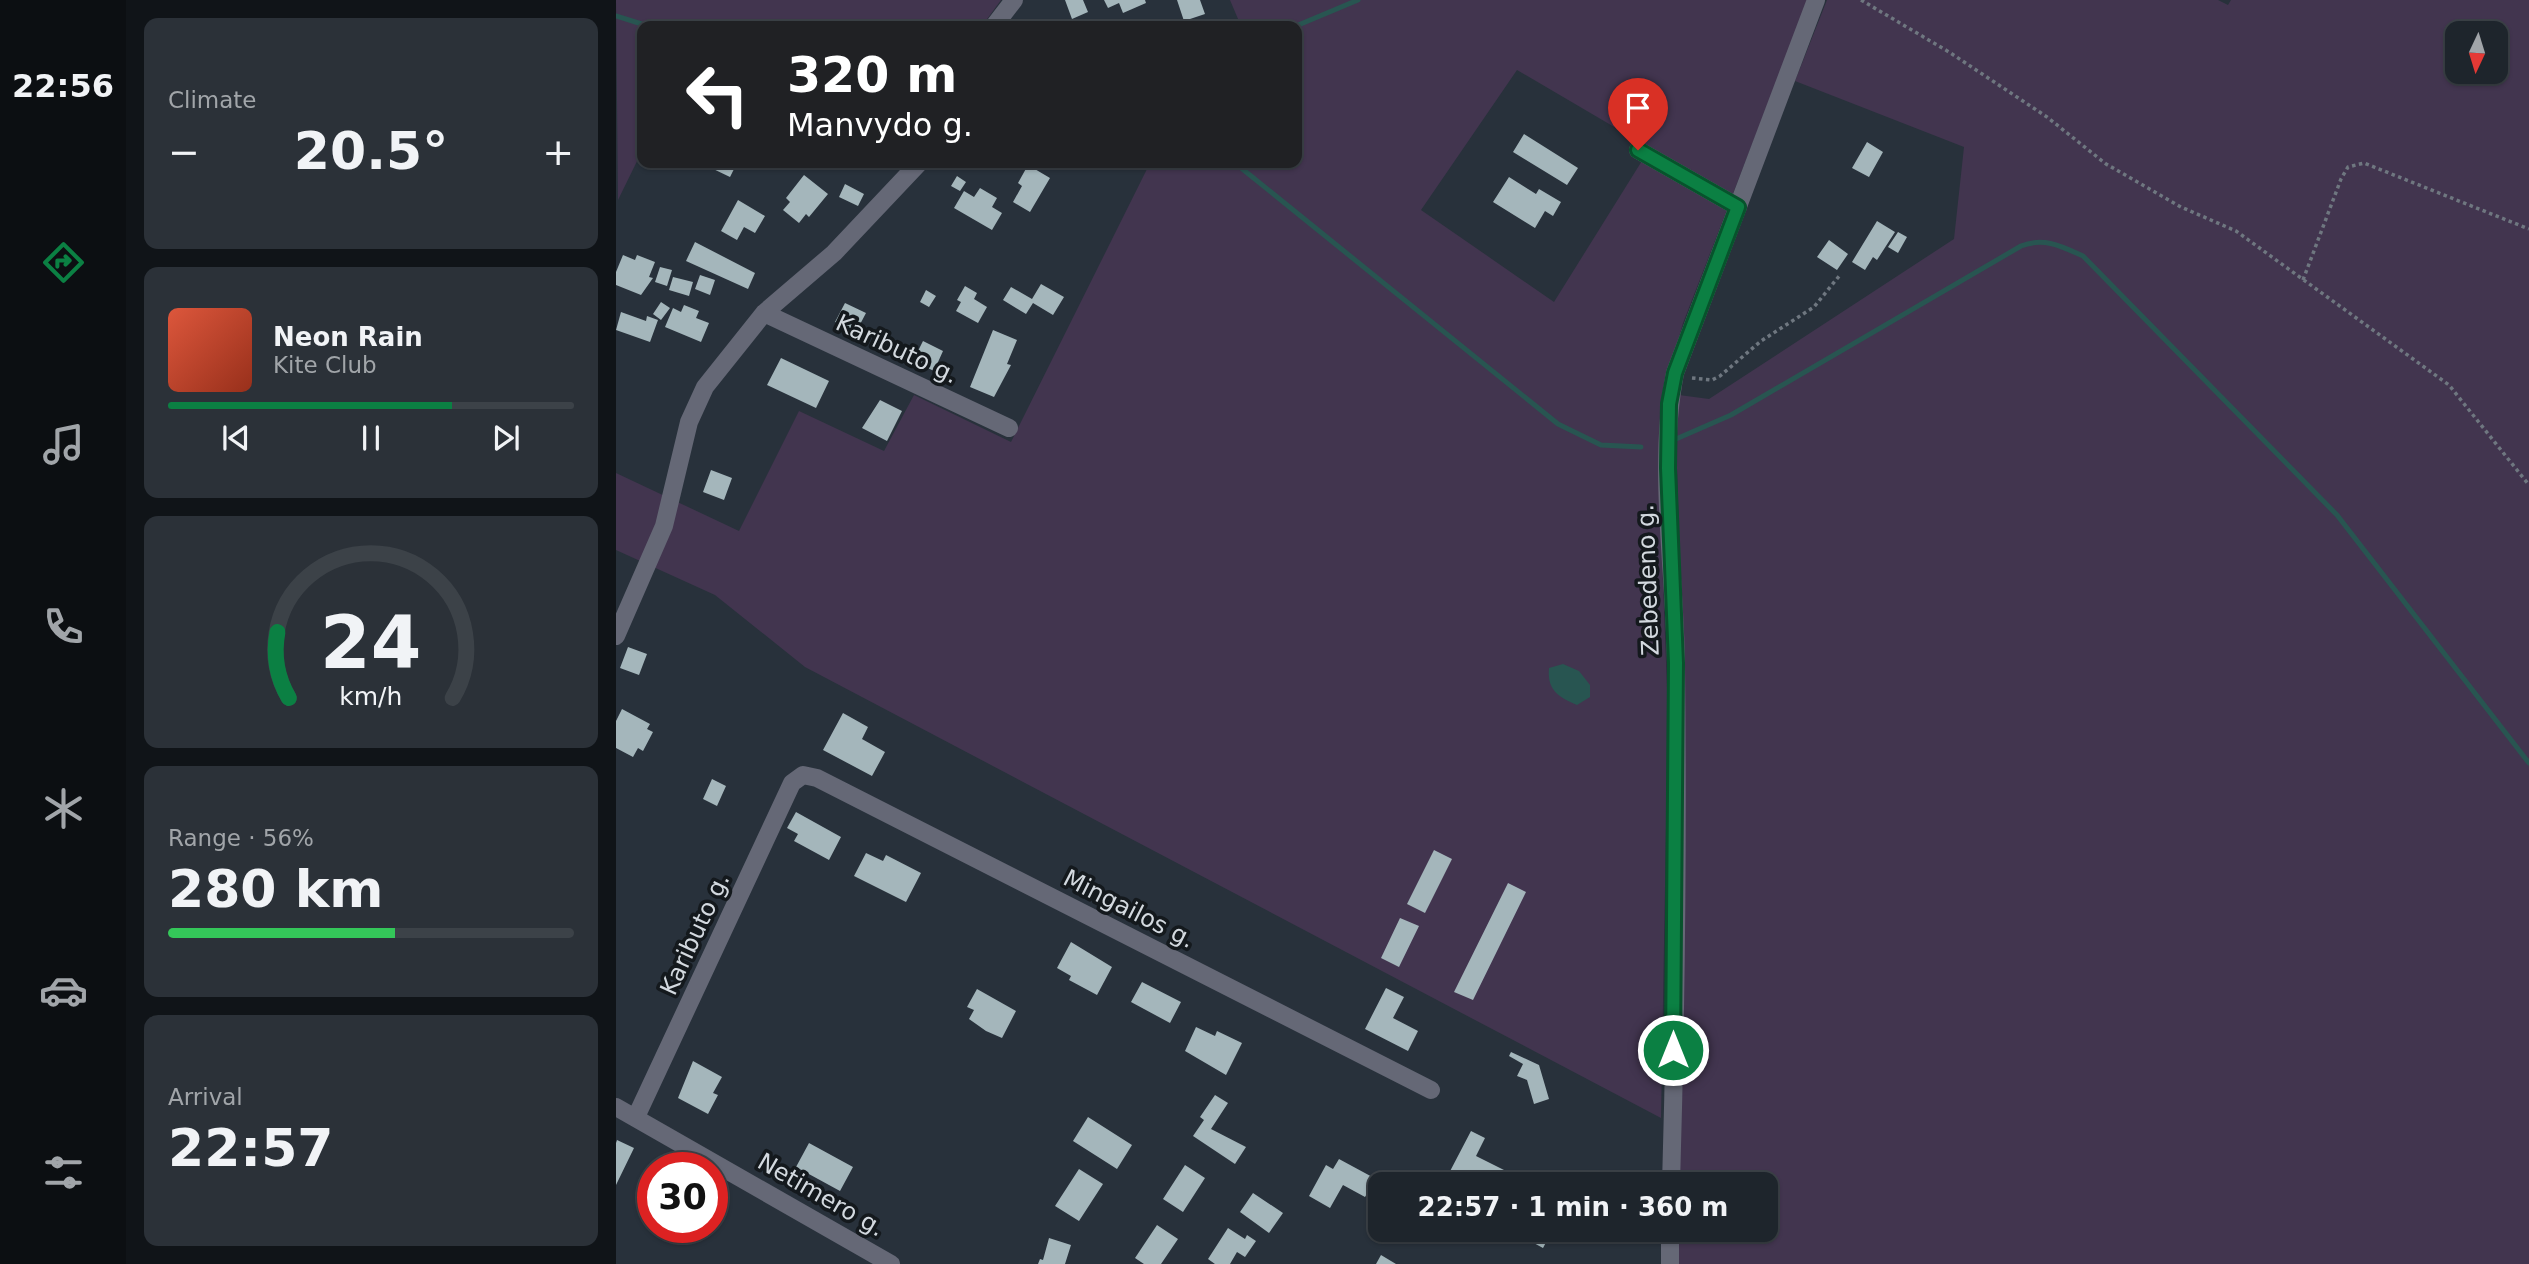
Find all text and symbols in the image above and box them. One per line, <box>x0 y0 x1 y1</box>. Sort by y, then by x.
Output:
north arrow <box>2445 21 2508 84</box>
map controls <box>2445 21 2508 84</box>
text: 320 m <box>787 47 957 104</box>
icon: left <box>672 49 763 140</box>
text: 22:56 <box>12 67 114 105</box>
pin <box>1608 78 1668 150</box>
text: Climate <box>168 87 257 113</box>
icon: arrive <box>1619 89 1657 127</box>
text: Manvydo g. <box>787 106 973 144</box>
text: 20.5° <box>294 121 448 181</box>
text: − <box>168 130 200 174</box>
text: + <box>542 130 574 174</box>
icon: directions <box>39 238 88 287</box>
street label: Kaributo g. <box>831 309 963 389</box>
text: Neon Rain <box>273 322 423 352</box>
text: Kite Club <box>273 352 377 378</box>
icon: previous <box>217 419 255 457</box>
icon: pause <box>352 419 390 457</box>
icon: next <box>487 419 525 457</box>
icon: music <box>39 420 88 469</box>
street label: Zebedeno g. <box>1631 504 1665 656</box>
text: 24 <box>320 600 422 685</box>
icon: phone <box>39 602 88 651</box>
text: km/h <box>339 682 403 711</box>
icon: climate <box>39 784 88 833</box>
text: Range · 56% <box>168 825 314 851</box>
text: 280 km <box>168 859 383 919</box>
street label: Mingailos g. <box>1059 864 1199 954</box>
street label: Kaributo g. <box>655 868 735 1000</box>
icon: car <box>39 966 88 1015</box>
position arrow <box>1636 1013 1710 1087</box>
text: Arrival <box>168 1084 243 1110</box>
text: 22:57 <box>168 1118 334 1178</box>
icon: filters <box>39 1148 88 1197</box>
street label: Netimero g. <box>753 1148 889 1242</box>
speed limit sign: 30 <box>637 1152 728 1243</box>
text: 22:57 · 1 min · 360 m <box>1418 1192 1728 1222</box>

